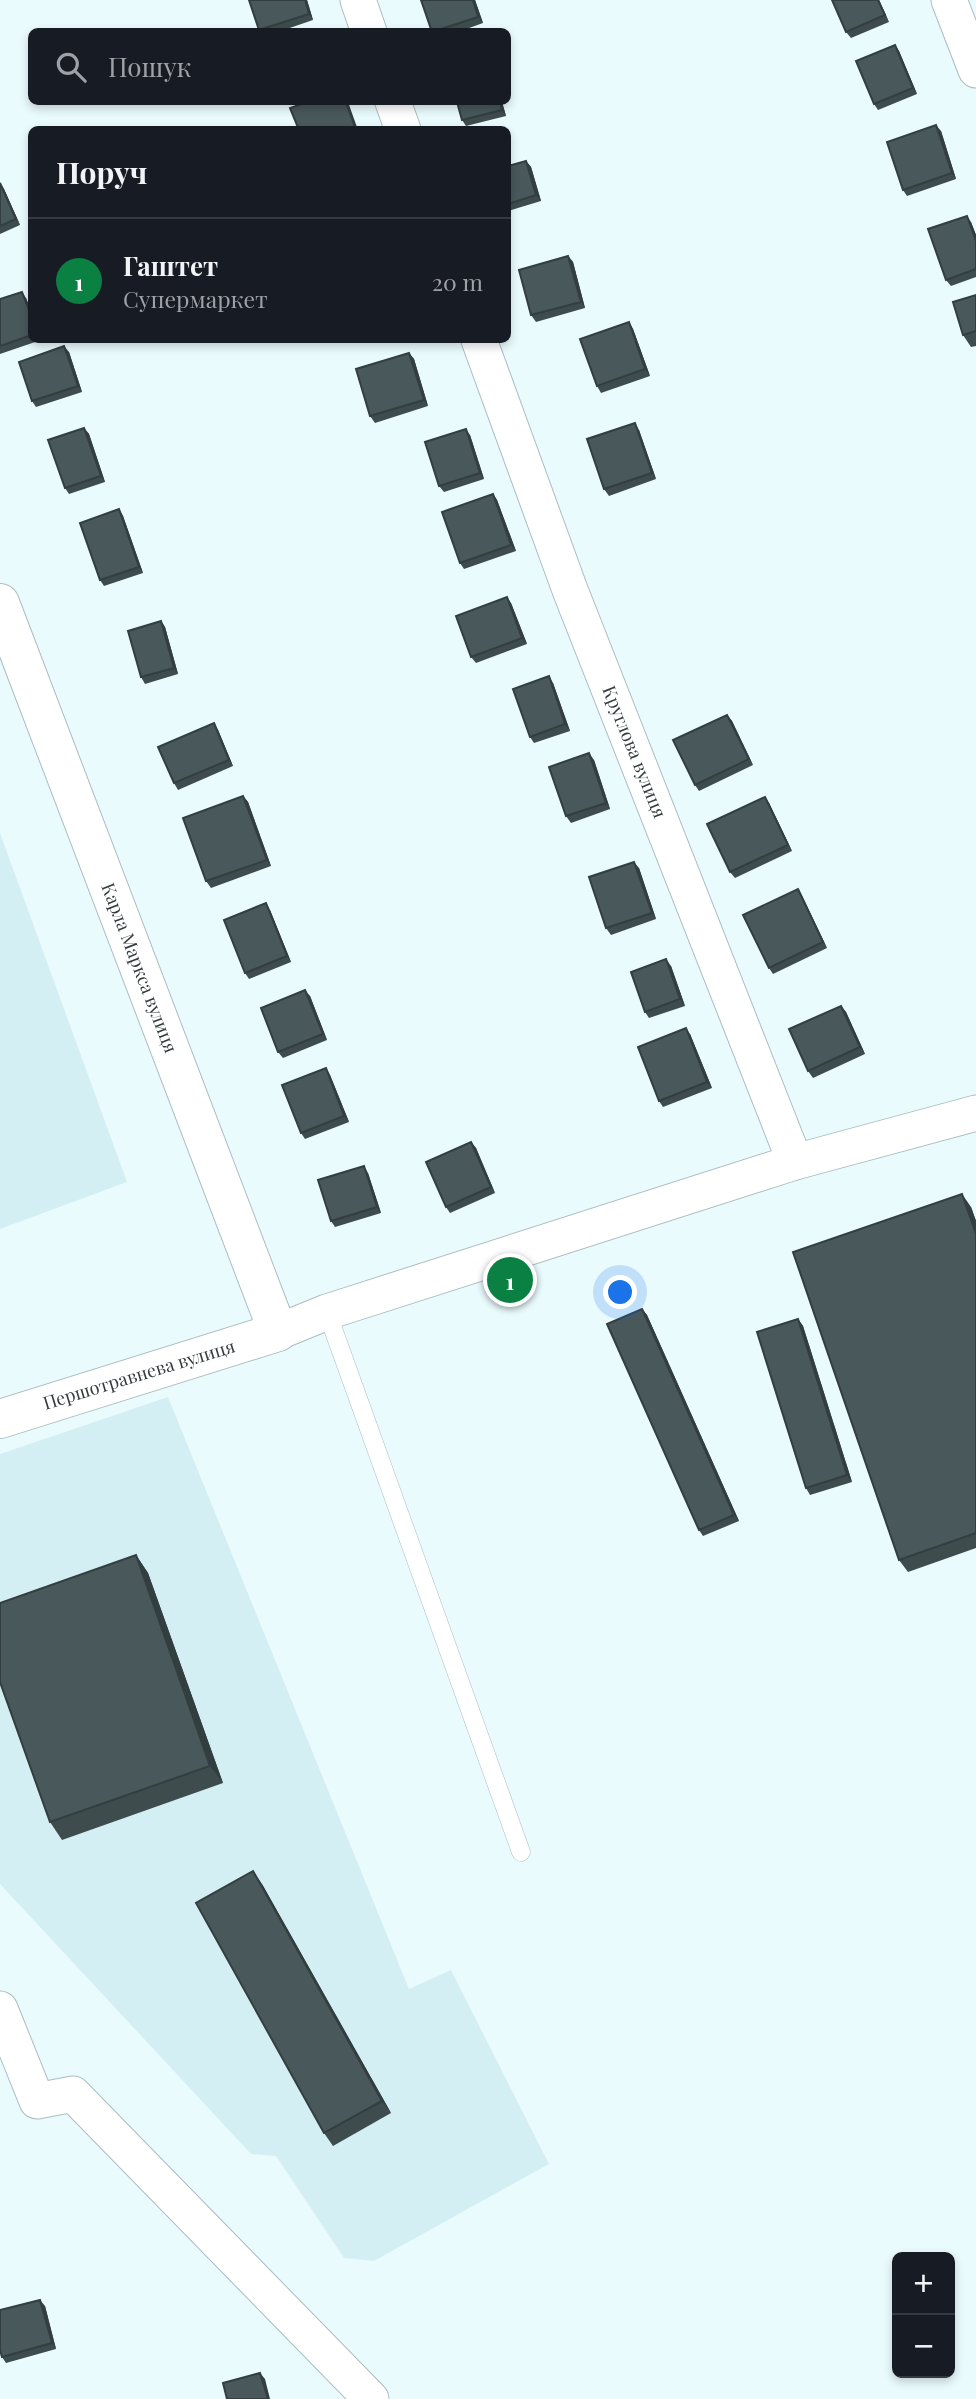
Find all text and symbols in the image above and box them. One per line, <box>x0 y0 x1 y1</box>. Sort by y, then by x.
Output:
search box <box>28 28 511 105</box>
icon: search <box>52 48 90 86</box>
text: Пошук <box>108 49 191 84</box>
text: Поруч <box>56 152 147 192</box>
text: Гаштет <box>123 248 218 283</box>
text: 1 <box>75 266 83 297</box>
text: 20 m <box>432 266 483 297</box>
text: Супермаркет <box>123 283 268 314</box>
street label: Круглова вулиця <box>597 682 673 822</box>
street label: Карла Маркса вулиця <box>96 879 184 1056</box>
pin: 1 <box>487 1254 533 1306</box>
your location <box>603 1275 637 1309</box>
street label: Першотравнева вулиця <box>40 1333 238 1415</box>
map controls <box>892 2252 955 2378</box>
button: + <box>892 2252 955 2315</box>
button: − <box>892 2315 955 2378</box>

